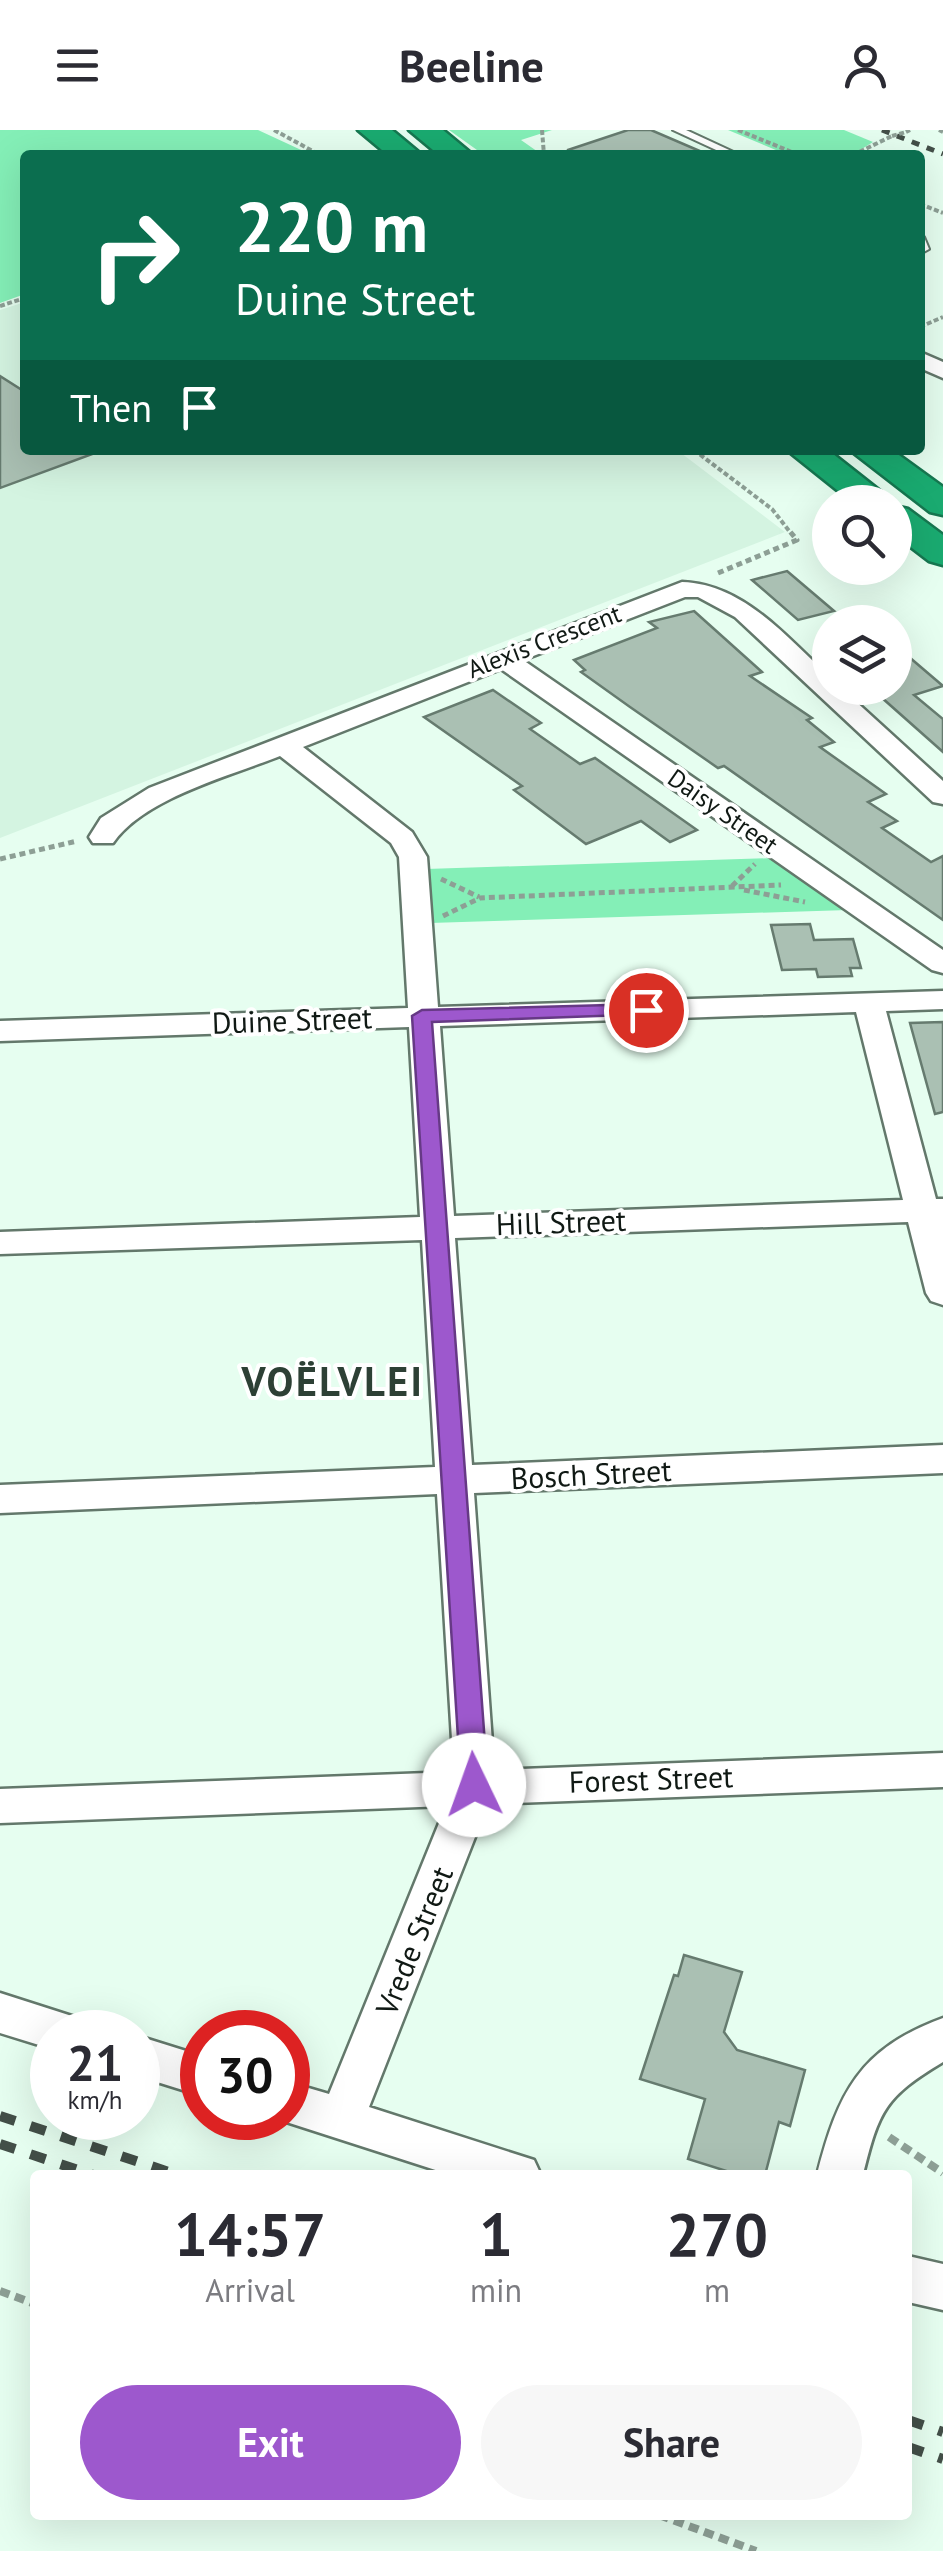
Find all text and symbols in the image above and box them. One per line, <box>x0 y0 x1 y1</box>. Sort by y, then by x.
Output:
text: Beeline <box>399 36 544 94</box>
icon: menu <box>50 38 105 93</box>
icon: person <box>838 38 893 93</box>
text: 220 m <box>235 181 428 271</box>
icon: right <box>70 190 200 320</box>
text: Duine Street <box>235 269 475 327</box>
icon: arrive <box>172 380 227 435</box>
text: Then <box>70 383 152 432</box>
map controls <box>812 485 912 705</box>
button: search <box>812 485 912 585</box>
street label: Alexis Crescent <box>463 597 626 685</box>
button: layers <box>812 605 912 705</box>
street label: Daisy Street <box>662 761 785 861</box>
pin <box>604 968 689 1053</box>
icon: arrive <box>619 983 674 1038</box>
street label: Duine Street <box>211 997 373 1042</box>
street label: Hill Street <box>495 1200 627 1243</box>
district label: VOËLVLEI <box>241 1355 425 1407</box>
street label: Bosch Street <box>510 1450 672 1497</box>
position arrow <box>422 1733 526 1837</box>
street label: Forest Street <box>568 1756 734 1801</box>
street label: Vrede Street <box>366 1860 461 2021</box>
speed limit sign: 30 <box>180 2010 310 2140</box>
text: 21 <box>67 2030 123 2095</box>
text: km/h <box>68 2084 122 2116</box>
text: 14:57 <box>174 2195 326 2273</box>
text: 1 <box>479 2195 513 2273</box>
text: 270 <box>666 2195 768 2273</box>
text: Arrival <box>205 2269 295 2311</box>
text: min <box>470 2269 522 2311</box>
text: m <box>704 2269 730 2311</box>
button: Exit <box>80 2385 461 2500</box>
button: Share <box>481 2385 862 2500</box>

